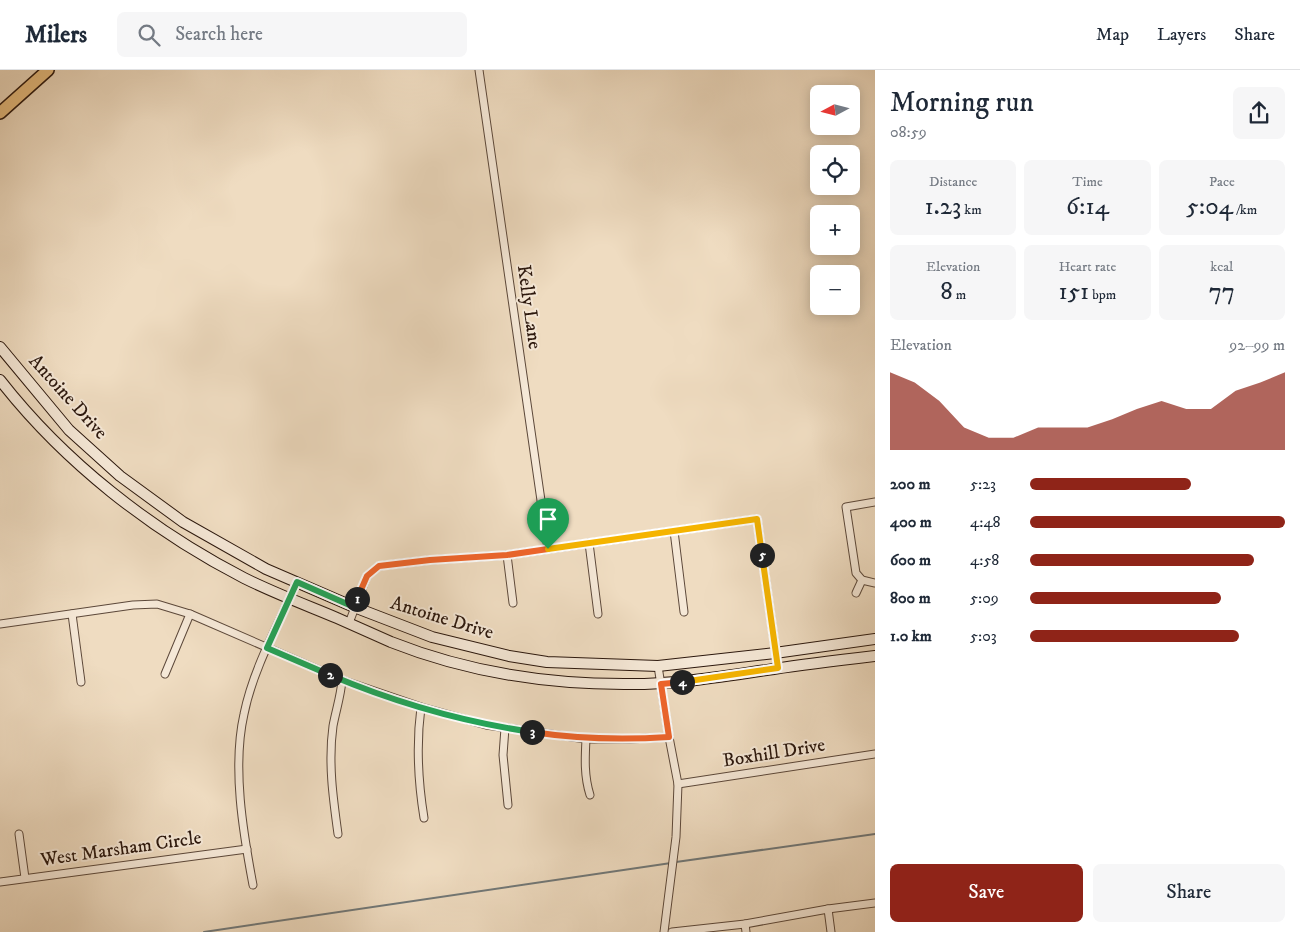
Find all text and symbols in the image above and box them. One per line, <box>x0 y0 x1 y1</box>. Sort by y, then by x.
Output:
search box <box>117 12 467 57</box>
text: Milers <box>25 20 87 50</box>
icon: search <box>135 21 163 49</box>
text: Search here <box>175 23 263 46</box>
text: Map <box>1096 24 1129 46</box>
text: Layers <box>1157 24 1206 46</box>
text: Share <box>1234 24 1275 46</box>
north arrow <box>810 85 860 135</box>
map controls <box>810 85 860 315</box>
text: Morning run <box>890 85 1034 120</box>
button: share <box>1233 87 1285 139</box>
text: 08:59 <box>890 122 927 142</box>
button: locate <box>810 145 860 195</box>
text: Distance <box>929 173 977 191</box>
text: Time <box>1072 173 1103 191</box>
text: Pace <box>1209 173 1235 191</box>
text: 1.23 <box>925 191 961 222</box>
text: 6:14 <box>1066 191 1109 222</box>
text: 5:04 <box>1186 191 1233 222</box>
text: km <box>961 201 982 219</box>
text: /km <box>1233 201 1257 219</box>
button: + <box>810 205 860 255</box>
text: Elevation <box>926 258 980 276</box>
text: Heart rate <box>1059 258 1116 276</box>
text: kcal <box>1210 258 1233 276</box>
street label: Kelly Lane <box>512 263 546 351</box>
button: − <box>810 265 860 315</box>
text: 8 <box>940 276 953 307</box>
text: 151 <box>1059 276 1089 307</box>
text: 77 <box>1209 276 1235 307</box>
text: m <box>953 286 966 304</box>
text: bpm <box>1089 286 1116 304</box>
text: Elevation <box>890 335 952 355</box>
text: 92–99 m <box>1229 335 1285 355</box>
street label: Antoine Drive <box>24 350 112 444</box>
text: 200 m <box>890 474 931 494</box>
text: 5:23 <box>970 474 996 494</box>
pin <box>527 498 569 549</box>
icon: arrive <box>534 505 562 533</box>
text: 400 m <box>890 512 932 532</box>
text: 4:48 <box>970 512 1001 532</box>
pin: 5 <box>750 542 774 568</box>
text: 5 <box>759 546 766 564</box>
text: 600 m <box>890 550 931 570</box>
text: 4:58 <box>970 550 999 570</box>
pin: 1 <box>344 586 370 612</box>
text: 800 m <box>890 588 931 608</box>
text: 5:09 <box>970 588 999 608</box>
text: 1 <box>355 590 360 608</box>
street label: Antoine Drive <box>388 591 496 645</box>
text: 1.0 km <box>890 626 932 646</box>
text: 5:03 <box>970 626 997 646</box>
pin: 2 <box>318 662 342 688</box>
text: 2 <box>327 666 334 684</box>
pin: 4 <box>670 670 694 694</box>
text: 4 <box>678 673 687 691</box>
pin: 3 <box>520 720 544 744</box>
text: 3 <box>530 723 535 741</box>
street label: Boxhill Drive <box>721 734 827 772</box>
street label: West Marsham Circle <box>38 826 203 872</box>
button: Save <box>890 864 1083 922</box>
button: Share <box>1093 864 1285 922</box>

